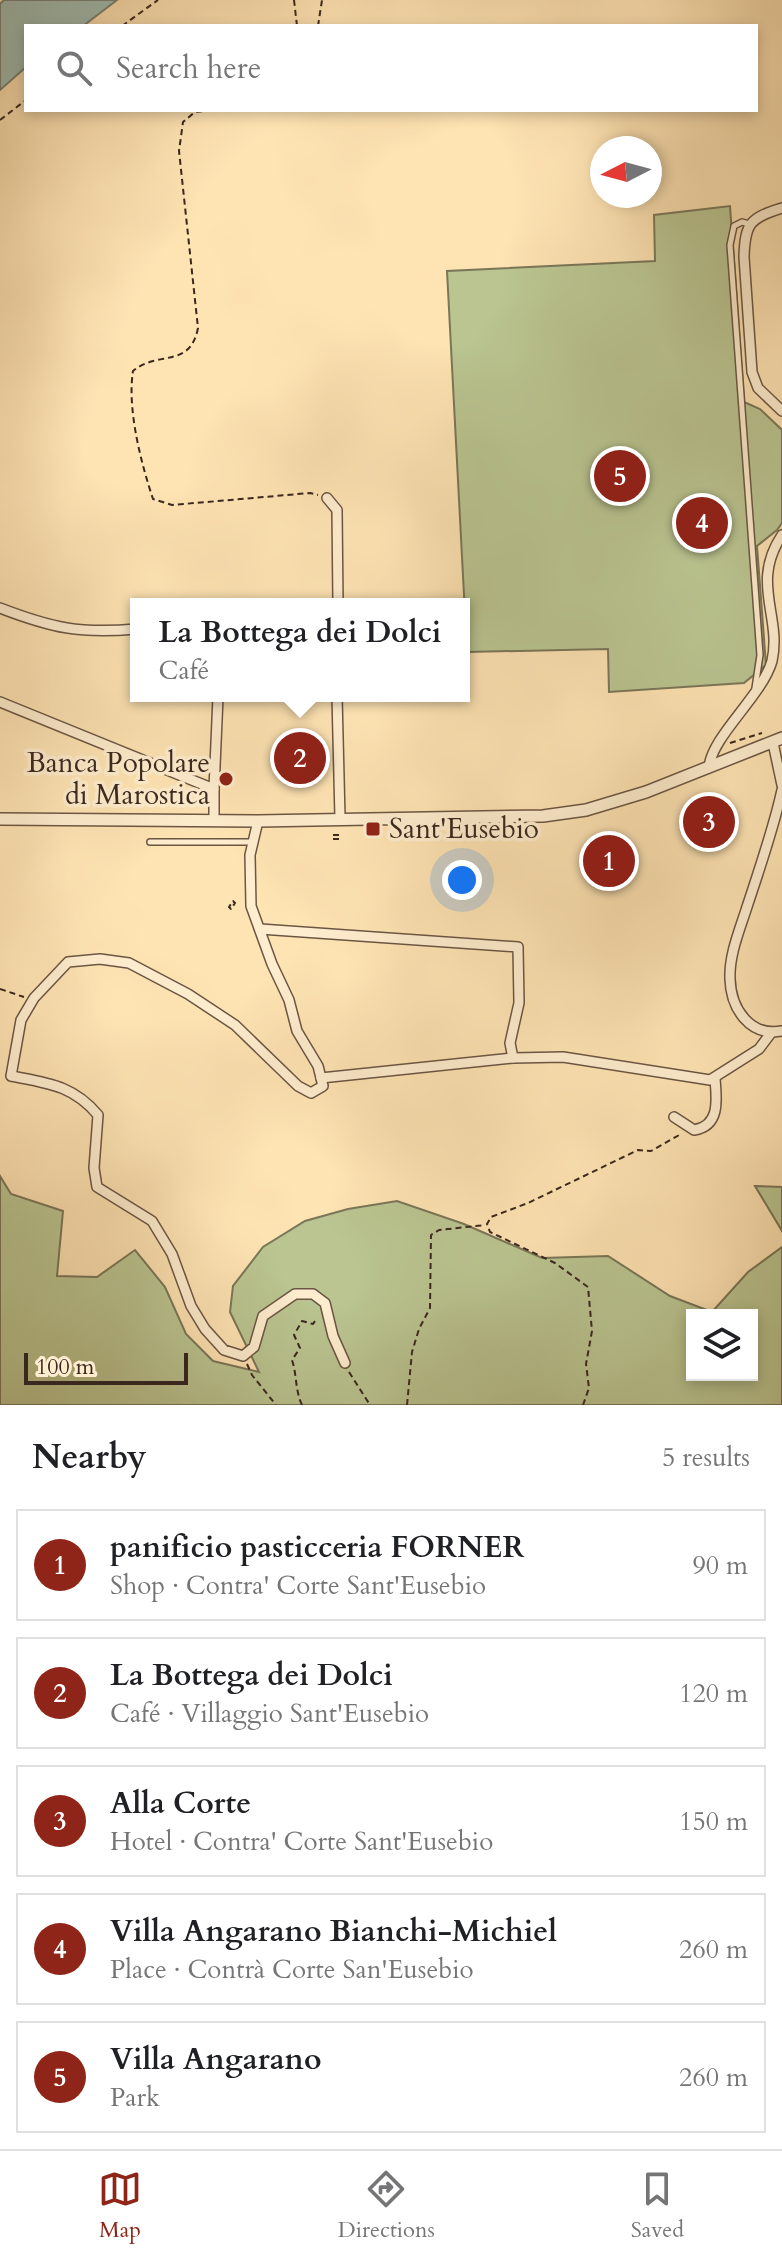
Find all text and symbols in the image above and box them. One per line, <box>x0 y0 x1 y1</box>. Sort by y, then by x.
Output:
search box <box>24 24 758 112</box>
icon: search <box>52 46 96 90</box>
text: Search here <box>116 48 261 89</box>
north arrow <box>590 136 662 208</box>
pin: 5 <box>594 446 646 506</box>
pin: 4 <box>676 493 728 553</box>
popup <box>130 598 470 702</box>
text: La Bottega dei Dolci <box>159 612 441 653</box>
text: Café <box>159 653 209 688</box>
pin: 2 <box>274 728 326 788</box>
place label: Banca Popolare di Marostica <box>27 744 210 814</box>
marker: Banca Popolare di Marostica <box>217 770 235 788</box>
pin: 3 <box>683 792 735 852</box>
place label: Sant'Eusebio <box>389 810 539 848</box>
marker: Sant'Eusebio <box>364 820 382 838</box>
pin: 1 <box>583 831 635 891</box>
your location <box>442 860 482 900</box>
map controls <box>686 1309 758 1381</box>
button: layers <box>686 1309 758 1381</box>
scale bar <box>24 1349 188 1385</box>
text: 100 m <box>36 1352 94 1382</box>
text: Nearby <box>32 1434 147 1480</box>
text: 5 results <box>662 1440 750 1475</box>
text: panificio pasticceria FORNER <box>110 1527 525 1568</box>
text: 1 <box>53 1548 67 1583</box>
text: 90 m <box>692 1548 748 1583</box>
text: Shop · Contra' Corte Sant'Eusebio <box>110 1568 486 1603</box>
text: La Bottega dei Dolci <box>110 1655 393 1696</box>
text: 2 <box>53 1676 67 1711</box>
text: 120 m <box>679 1676 748 1711</box>
text: Café · Villaggio Sant'Eusebio <box>110 1696 429 1731</box>
text: Alla Corte <box>110 1783 251 1824</box>
text: 3 <box>53 1804 67 1839</box>
text: 150 m <box>679 1804 748 1839</box>
text: Hotel · Contra' Corte Sant'Eusebio <box>110 1824 493 1859</box>
text: Villa Angarano Bianchi-Michiel <box>110 1911 557 1952</box>
text: 4 <box>53 1932 67 1967</box>
text: 260 m <box>679 1932 748 1967</box>
text: Place · Contrà Corte San'Eusebio <box>110 1952 474 1987</box>
text: Villa Angarano <box>110 2039 321 2080</box>
text: 5 <box>53 2060 67 2095</box>
text: 260 m <box>679 2060 748 2095</box>
text: Park <box>110 2080 160 2115</box>
tab: Map <box>98 2167 142 2245</box>
tab: Directions <box>338 2167 435 2245</box>
tab: Saved <box>631 2167 684 2245</box>

